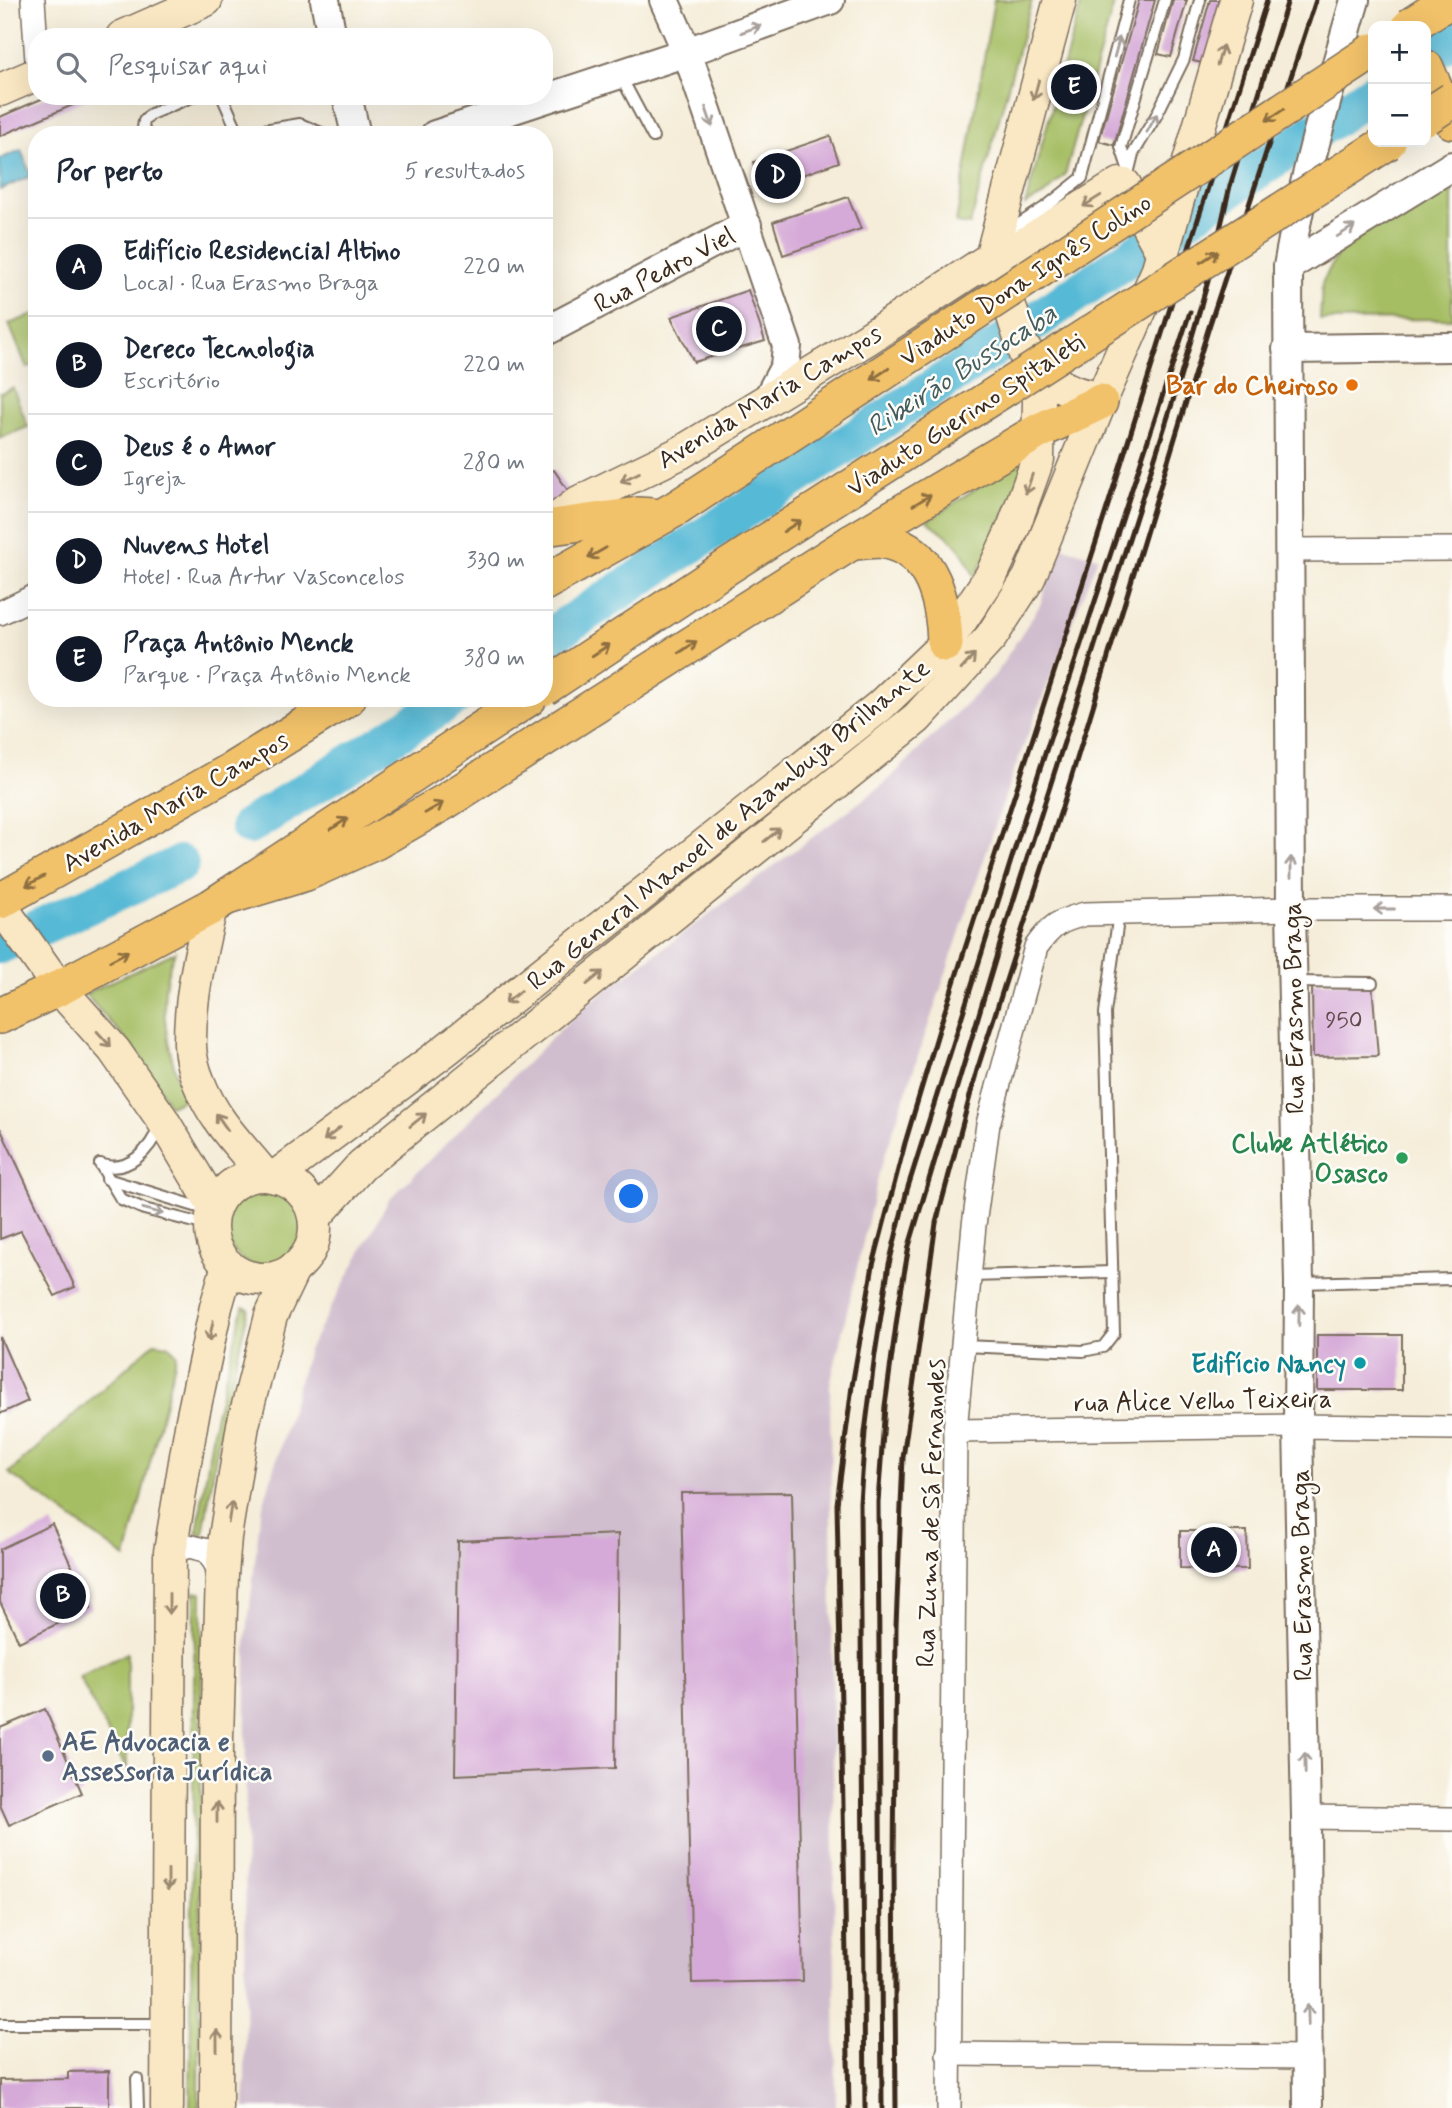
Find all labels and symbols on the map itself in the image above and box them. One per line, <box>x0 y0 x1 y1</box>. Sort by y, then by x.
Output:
one-way arrow <box>739 22 761 34</box>
one-way arrow <box>1111 36 1124 58</box>
one-way arrow <box>1215 45 1228 67</box>
pin: E <box>1051 61 1097 113</box>
one-way arrow <box>1029 78 1042 100</box>
one-way arrow <box>704 105 716 127</box>
one-way arrow <box>1266 108 1285 122</box>
one-way arrow <box>1146 113 1159 134</box>
pin: D <box>755 150 801 202</box>
street label: Viaduto Dona Ignês Colino <box>893 186 1159 375</box>
one-way arrow <box>1083 193 1102 208</box>
street label: Rua Pedro Viel <box>589 219 741 322</box>
one-way arrow <box>1336 224 1356 238</box>
one-way arrow <box>1199 249 1219 263</box>
water label: Ribeirão Bussocaba <box>860 296 1065 446</box>
pin: C <box>696 303 742 355</box>
street label: Avenida Maria Campos <box>650 316 888 476</box>
street label: Viaduto Guerino Spitaleti <box>841 326 1092 505</box>
one-way arrow <box>871 367 890 382</box>
place label: Bar do Cheiroso <box>1166 370 1338 404</box>
marker: Bar do Cheiroso <box>1344 377 1360 393</box>
one-way arrow <box>620 471 641 484</box>
one-way arrow <box>1022 473 1034 495</box>
one-way arrow <box>912 493 932 507</box>
one-way arrow <box>781 519 801 533</box>
one-way arrow <box>587 546 607 560</box>
one-way arrow <box>678 639 697 654</box>
one-way arrow <box>591 643 610 658</box>
street label: Rua General Manoel de Azambuja Brilhante <box>521 652 938 999</box>
one-way arrow <box>960 653 976 671</box>
street label: Avenida Maria Campos <box>57 724 295 881</box>
one-way arrow <box>423 801 444 814</box>
one-way arrow <box>328 816 348 830</box>
one-way arrow <box>763 827 781 843</box>
one-way arrow <box>1284 856 1298 879</box>
one-way arrow <box>26 874 46 888</box>
street label: Rua Erasmo Braga <box>1276 902 1316 1114</box>
one-way arrow <box>1373 902 1396 916</box>
one-way arrow <box>108 949 129 962</box>
one-way arrow <box>585 970 603 985</box>
one-way arrow <box>504 989 523 1004</box>
house number: 950 <box>1325 1006 1363 1036</box>
one-way arrow <box>96 1029 112 1047</box>
one-way arrow <box>215 1113 229 1132</box>
one-way arrow <box>408 1113 426 1128</box>
one-way arrow <box>323 1127 341 1142</box>
place label: Clube Atlético Osasco <box>1231 1128 1388 1192</box>
marker: Clube Atlético Osasco <box>1394 1150 1410 1166</box>
your location <box>614 1179 648 1213</box>
one-way arrow <box>141 1205 164 1218</box>
one-way arrow <box>1292 1304 1306 1327</box>
one-way arrow <box>204 1319 218 1342</box>
place label: Edifício Nancy <box>1191 1348 1346 1382</box>
marker: Edifício Nancy <box>1352 1355 1368 1371</box>
street label: Rua Zuma de Sá Fernandes <box>910 1358 954 1668</box>
street label: rua Alice Velho Teixeira <box>1074 1383 1333 1421</box>
street label: Rua Erasmo Braga <box>1284 1469 1324 1681</box>
one-way arrow <box>223 1501 236 1524</box>
pin: A <box>1191 1524 1237 1576</box>
pin: B <box>40 1570 86 1622</box>
one-way arrow <box>162 1592 176 1615</box>
place label: AE Advocacia e Assessoria Jurídica <box>62 1726 272 1790</box>
marker: AE Advocacia e Assessoria Jurídica <box>40 1748 56 1764</box>
one-way arrow <box>1298 1752 1311 1775</box>
one-way arrow <box>210 1801 224 1824</box>
one-way arrow <box>161 1869 175 1892</box>
one-way arrow <box>1301 2004 1315 2027</box>
one-way arrow <box>210 2029 224 2052</box>

